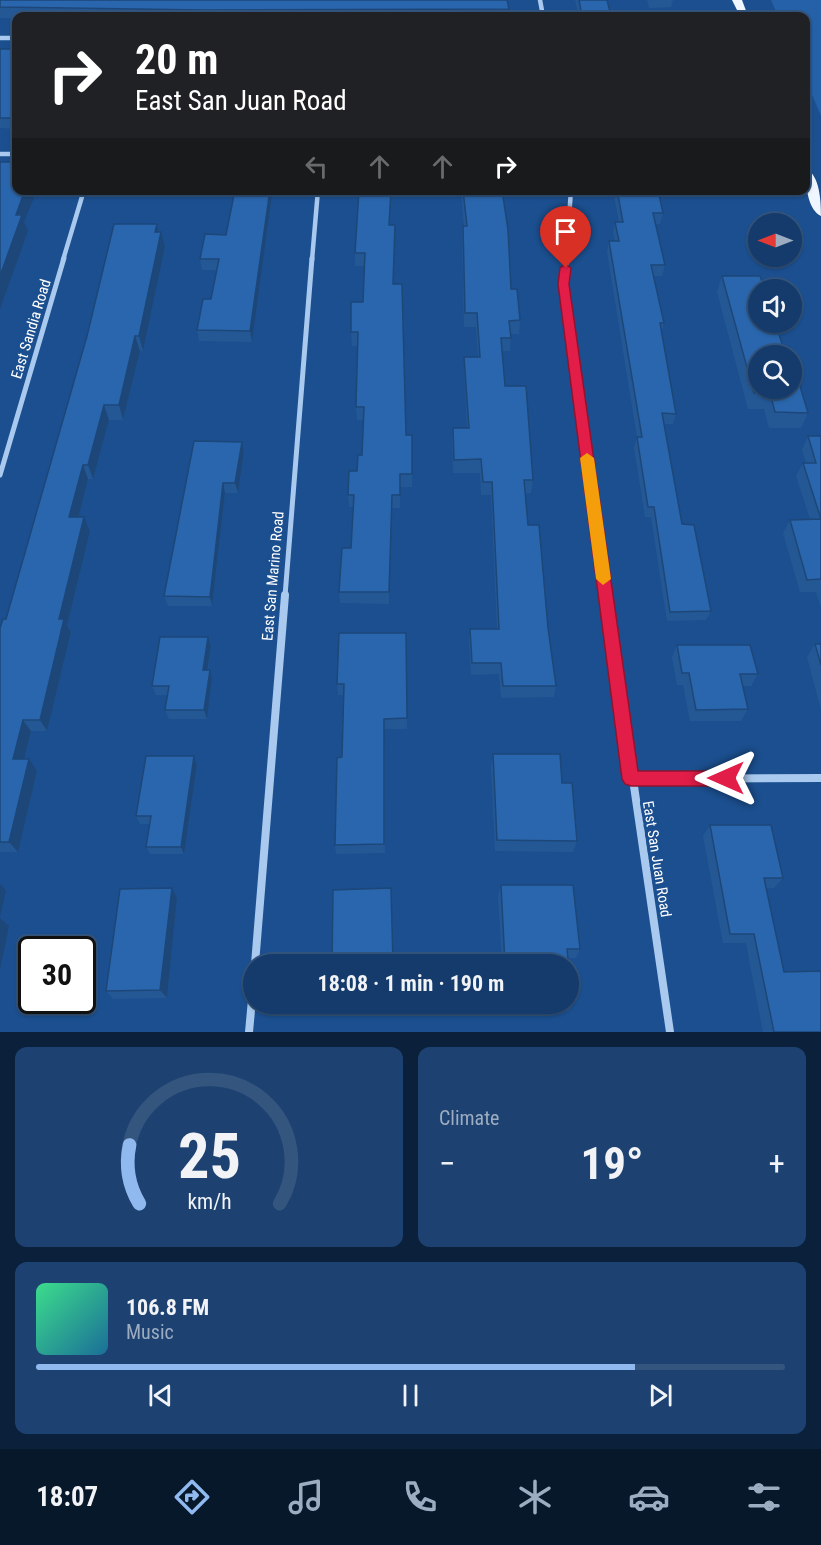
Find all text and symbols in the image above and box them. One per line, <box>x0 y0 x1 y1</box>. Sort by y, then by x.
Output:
text: 20 m <box>135 35 218 84</box>
icon: right <box>36 36 114 114</box>
text: East San Juan Road <box>135 85 347 117</box>
icon: left <box>300 150 333 183</box>
icon: ahead <box>363 150 396 183</box>
icon: ahead <box>426 150 459 183</box>
icon: right <box>489 150 522 183</box>
pin <box>540 206 591 268</box>
north arrow <box>748 213 802 267</box>
map controls <box>748 213 802 399</box>
icon: arrive <box>549 215 582 248</box>
street label: East Sandia Road <box>7 277 55 381</box>
button: sound <box>748 279 802 333</box>
button: search <box>748 345 802 399</box>
street label: East San Marino Road <box>258 511 288 641</box>
position arrow <box>694 746 758 810</box>
street label: East San Juan Road <box>639 800 675 918</box>
speed limit sign: 30 <box>18 936 96 1014</box>
text: 18:08 · 1 min · 190 m <box>318 971 504 996</box>
text: Climate <box>439 1106 499 1130</box>
text: 25 <box>177 1120 241 1193</box>
text: 19° <box>581 1137 644 1190</box>
text: − <box>439 1144 456 1183</box>
text: + <box>769 1144 785 1183</box>
text: km/h <box>187 1189 231 1214</box>
text: 106.8 FM <box>126 1295 209 1320</box>
text: Music <box>126 1320 174 1344</box>
icon: previous <box>144 1379 177 1412</box>
icon: pause <box>394 1379 427 1412</box>
icon: next <box>644 1379 677 1412</box>
icon: directions <box>171 1476 213 1518</box>
icon: music <box>285 1476 327 1518</box>
icon: phone <box>399 1476 441 1518</box>
icon: climate <box>514 1476 556 1518</box>
icon: car <box>628 1476 670 1518</box>
icon: filters <box>743 1476 785 1518</box>
text: 18:07 <box>36 1481 98 1513</box>

